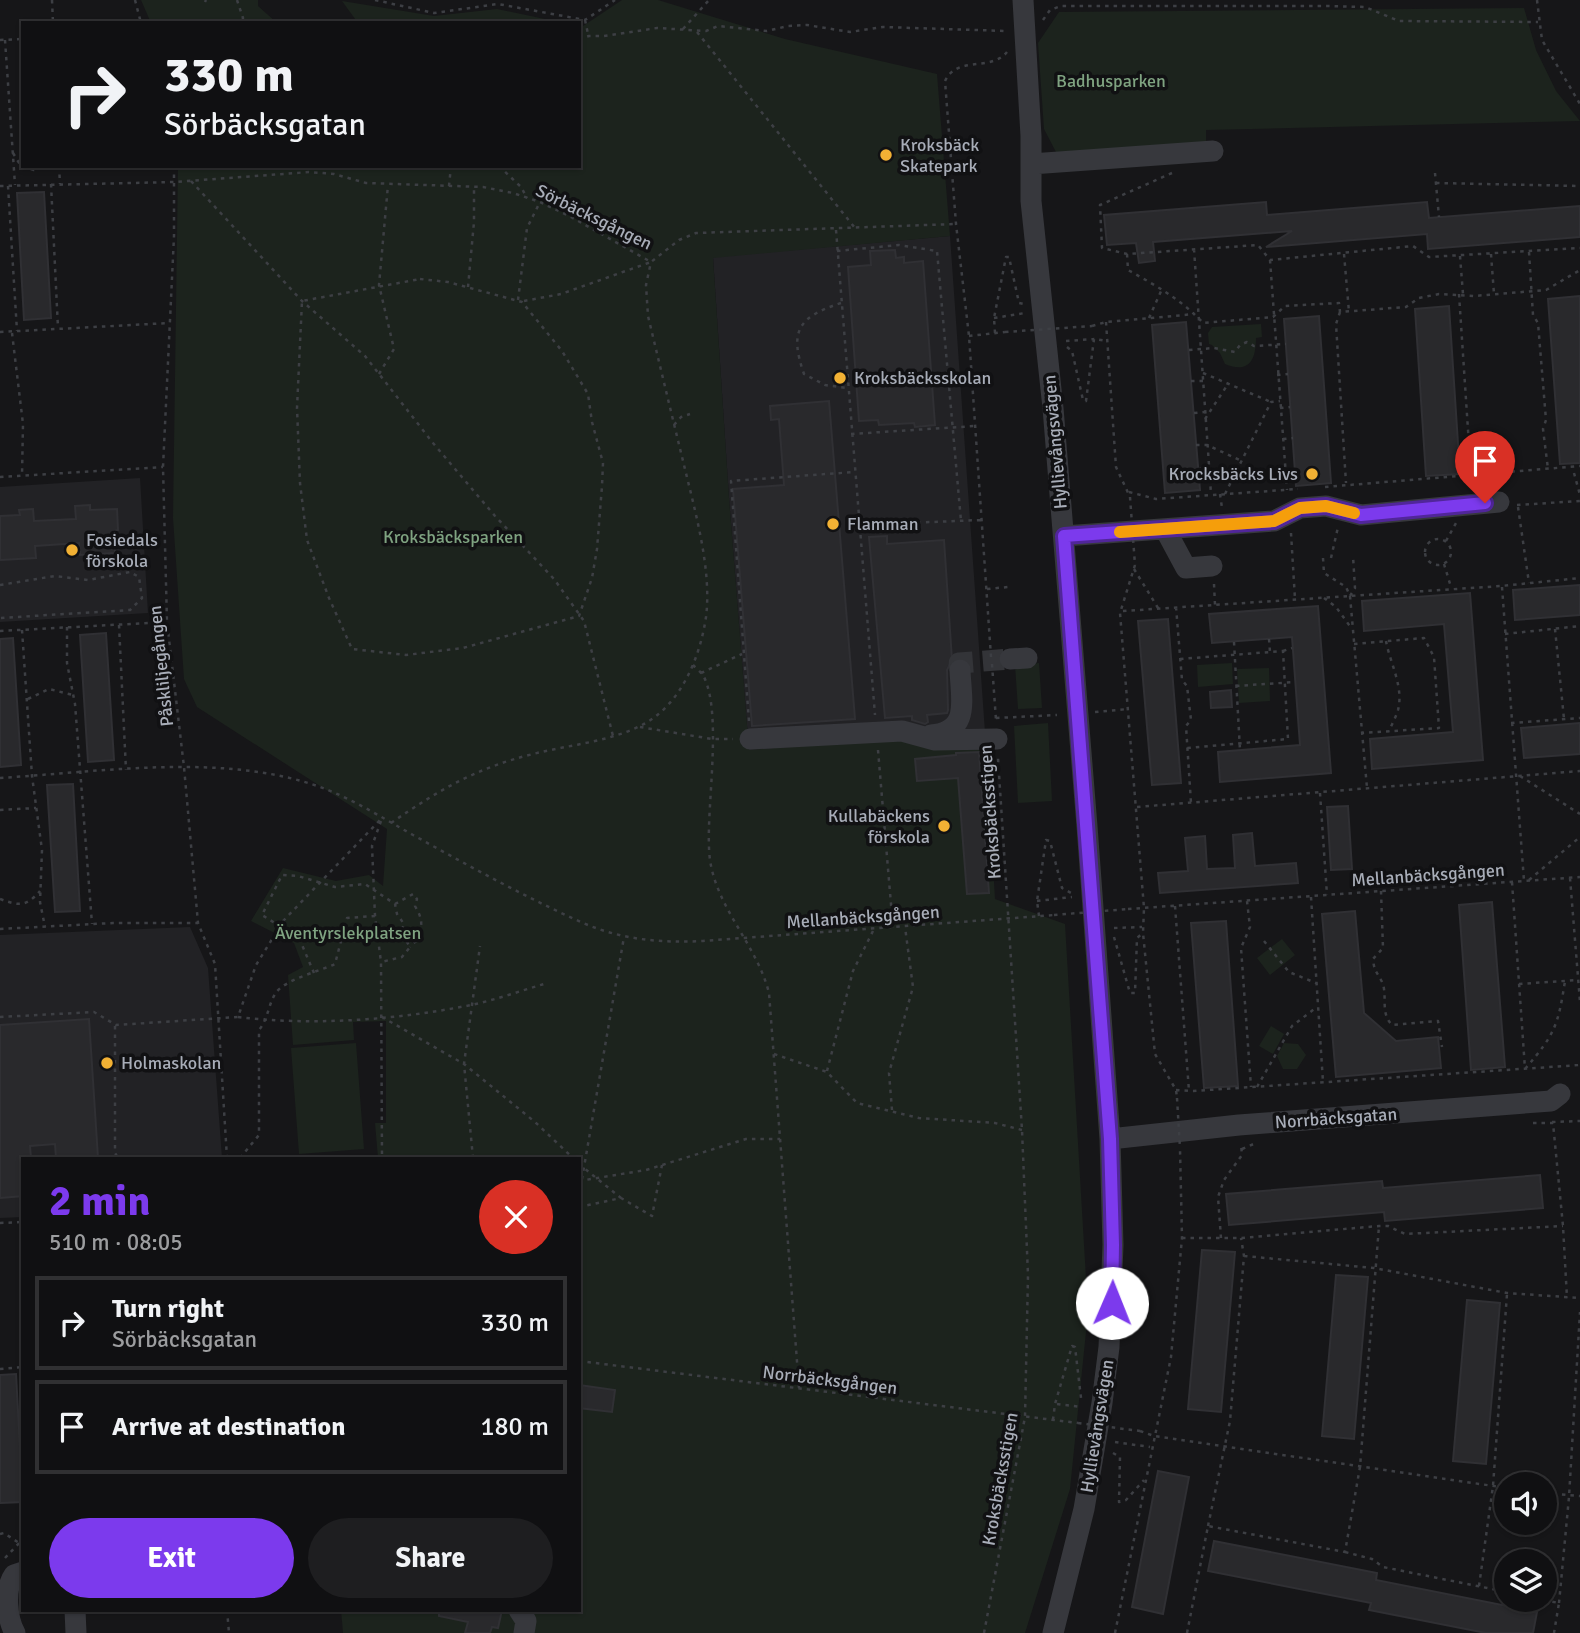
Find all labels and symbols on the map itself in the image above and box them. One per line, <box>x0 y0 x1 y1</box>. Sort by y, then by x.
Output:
park label: Badhusparken <box>1056 70 1166 92</box>
place label: Kroksbäck Skatepark <box>900 134 979 177</box>
marker: Kroksbäck Skatepark <box>878 147 894 163</box>
street label: Sörbäcksgången <box>532 179 656 255</box>
place label: Kroksbäcksskolan <box>854 367 991 389</box>
marker: Kroksbäcksskolan <box>832 370 848 386</box>
street label: Hyllievångsvägen <box>1038 374 1072 510</box>
pin <box>1455 431 1515 503</box>
place label: Krocksbäcks Livs <box>1169 463 1298 485</box>
marker: Krocksbäcks Livs <box>1304 466 1320 482</box>
place label: Flamman <box>847 513 918 535</box>
marker: Flamman <box>825 516 841 532</box>
park label: Kroksbäcksparken <box>383 526 523 548</box>
place label: Fosiedals förskola <box>86 529 158 572</box>
marker: Fosiedals förskola <box>64 542 80 558</box>
street label: Påskliljegången <box>144 604 178 728</box>
street label: Kroksbäcksstigen <box>974 744 1006 880</box>
place label: Kullabäckens förskola <box>828 805 930 848</box>
marker: Kullabäckens förskola <box>936 818 952 834</box>
street label: Mellanbäcksgången <box>1351 859 1505 891</box>
street label: Mellanbäcksgången <box>786 901 940 933</box>
park label: Äventyrslekplatsen <box>275 922 421 944</box>
place label: Holmaskolan <box>121 1052 221 1074</box>
marker: Holmaskolan <box>99 1055 115 1071</box>
street label: Norrbäcksgatan <box>1274 1103 1398 1133</box>
position arrow <box>1075 1266 1149 1340</box>
street label: Hyllievångsvägen <box>1076 1358 1118 1494</box>
street label: Norrbäcksgången <box>761 1361 899 1399</box>
street label: Kroksbäcksstigen <box>977 1411 1023 1547</box>

